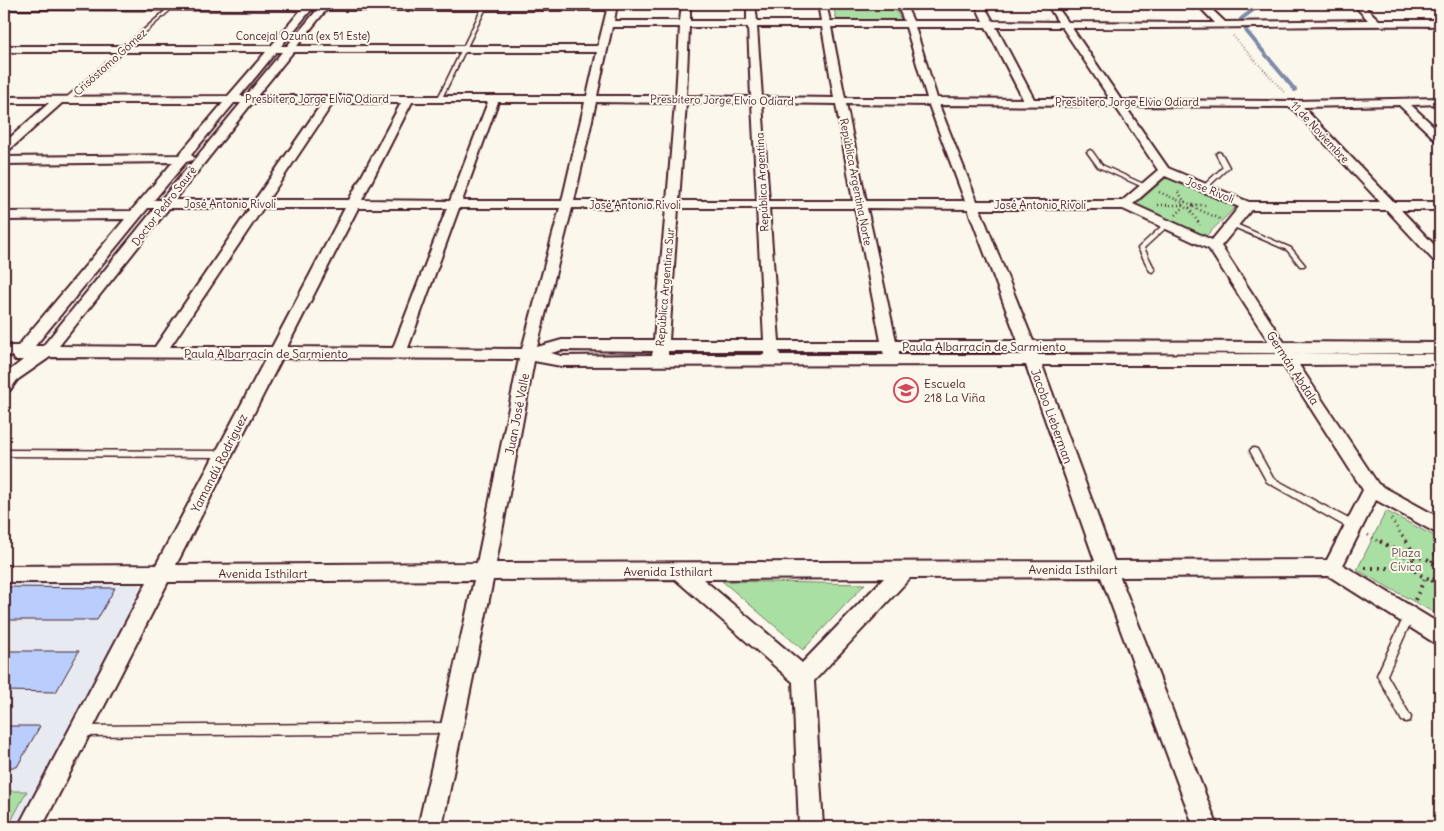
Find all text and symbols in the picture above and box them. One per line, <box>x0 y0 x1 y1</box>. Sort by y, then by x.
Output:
street label: Crisóstomo Gómez <box>71 25 149 99</box>
street label: Concejal Ozuna (ex 51 Este) <box>236 29 370 43</box>
street label: Presbítero Jorge Elvio Odiard <box>245 92 389 106</box>
street label: Presbítero Jorge Elvio Odiard <box>650 92 795 108</box>
street label: Presbítero Jorge Elvio Odiard <box>1055 95 1199 109</box>
street label: 11 de Noviembre <box>1288 98 1352 166</box>
street label: República Argentina Norte <box>837 117 875 247</box>
street label: República Argentina <box>752 132 772 232</box>
street label: Doctor Pedro Sauré <box>129 163 199 249</box>
street label: Jose Rivoli <box>1184 174 1236 206</box>
street label: José Antonio Rívoli <box>184 197 276 211</box>
street label: José Antonio Rívoli <box>589 198 681 212</box>
street label: José Antonio Rívoli <box>994 198 1086 212</box>
street label: República Argentina Sur <box>653 227 677 347</box>
street label: Germán Abdala <box>1264 328 1323 408</box>
street label: Paula Albarracín de Sarmiento <box>902 339 1066 354</box>
street label: Paula Albarracín de Sarmiento <box>184 346 348 361</box>
street label: Jacobo Lieberman <box>1028 367 1076 466</box>
street label: Juan José Valle <box>502 372 532 456</box>
place label: Escuela 218 La Viña <box>924 376 985 405</box>
school or university icon: Escuela 218 La Viña <box>893 377 919 403</box>
street label: Yamandú Rodríguez <box>188 411 250 515</box>
park label: Plaza Cívica <box>1390 545 1422 574</box>
street label: Avenida Isthilart <box>1028 562 1118 577</box>
street label: Avenida Isthilart <box>623 564 713 579</box>
street label: Avenida Isthilart <box>218 566 308 581</box>

